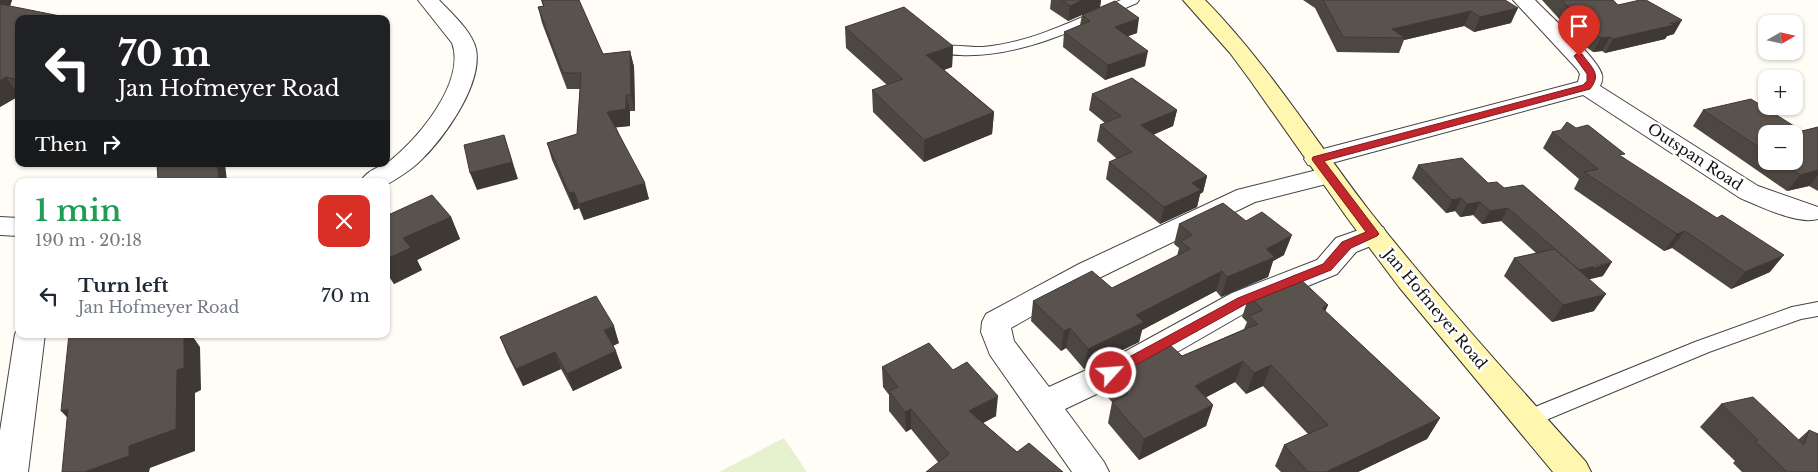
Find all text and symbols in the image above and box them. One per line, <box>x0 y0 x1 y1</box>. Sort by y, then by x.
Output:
pin <box>1558 5 1600 56</box>
icon: arrive <box>1565 12 1593 40</box>
north arrow <box>1758 15 1802 60</box>
map controls <box>1758 15 1803 170</box>
text: 70 m <box>118 32 211 75</box>
icon: left <box>35 35 100 100</box>
button: + <box>1758 70 1803 115</box>
text: Jan Hofmeyer Road <box>118 75 340 102</box>
street label: Outspan Road <box>1644 119 1746 194</box>
button: − <box>1758 125 1803 170</box>
icon: right <box>97 130 125 158</box>
text: Then <box>35 133 87 156</box>
text: 1 min <box>35 192 121 229</box>
button: close <box>318 195 370 247</box>
text: 190 m · 20:18 <box>35 230 142 250</box>
street label: Jan Hofmeyer Road <box>1378 243 1491 373</box>
text: Turn left <box>78 274 169 297</box>
icon: left <box>35 282 63 310</box>
text: 70 m <box>321 284 370 307</box>
text: Jan Hofmeyer Road <box>78 297 239 317</box>
position arrow <box>1084 346 1136 398</box>

